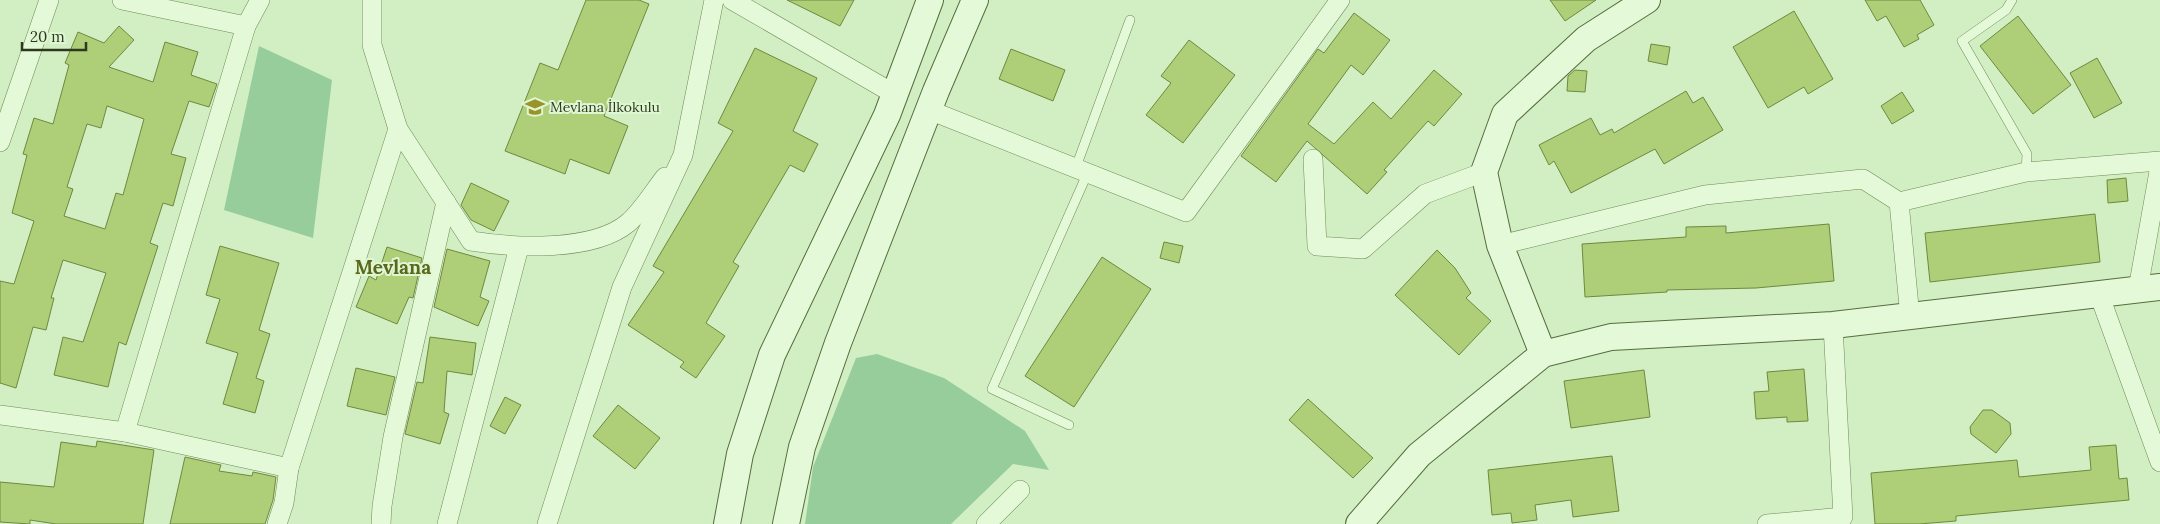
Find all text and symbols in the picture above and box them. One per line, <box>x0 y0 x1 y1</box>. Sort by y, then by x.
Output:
scale bar <box>22 20 86 52</box>
text: 20 m <box>30 27 65 46</box>
school or university icon: Mevlana İlkokulu <box>524 96 546 118</box>
place label: Mevlana İlkokulu <box>550 98 660 116</box>
district label: Mevlana <box>355 255 431 279</box>

